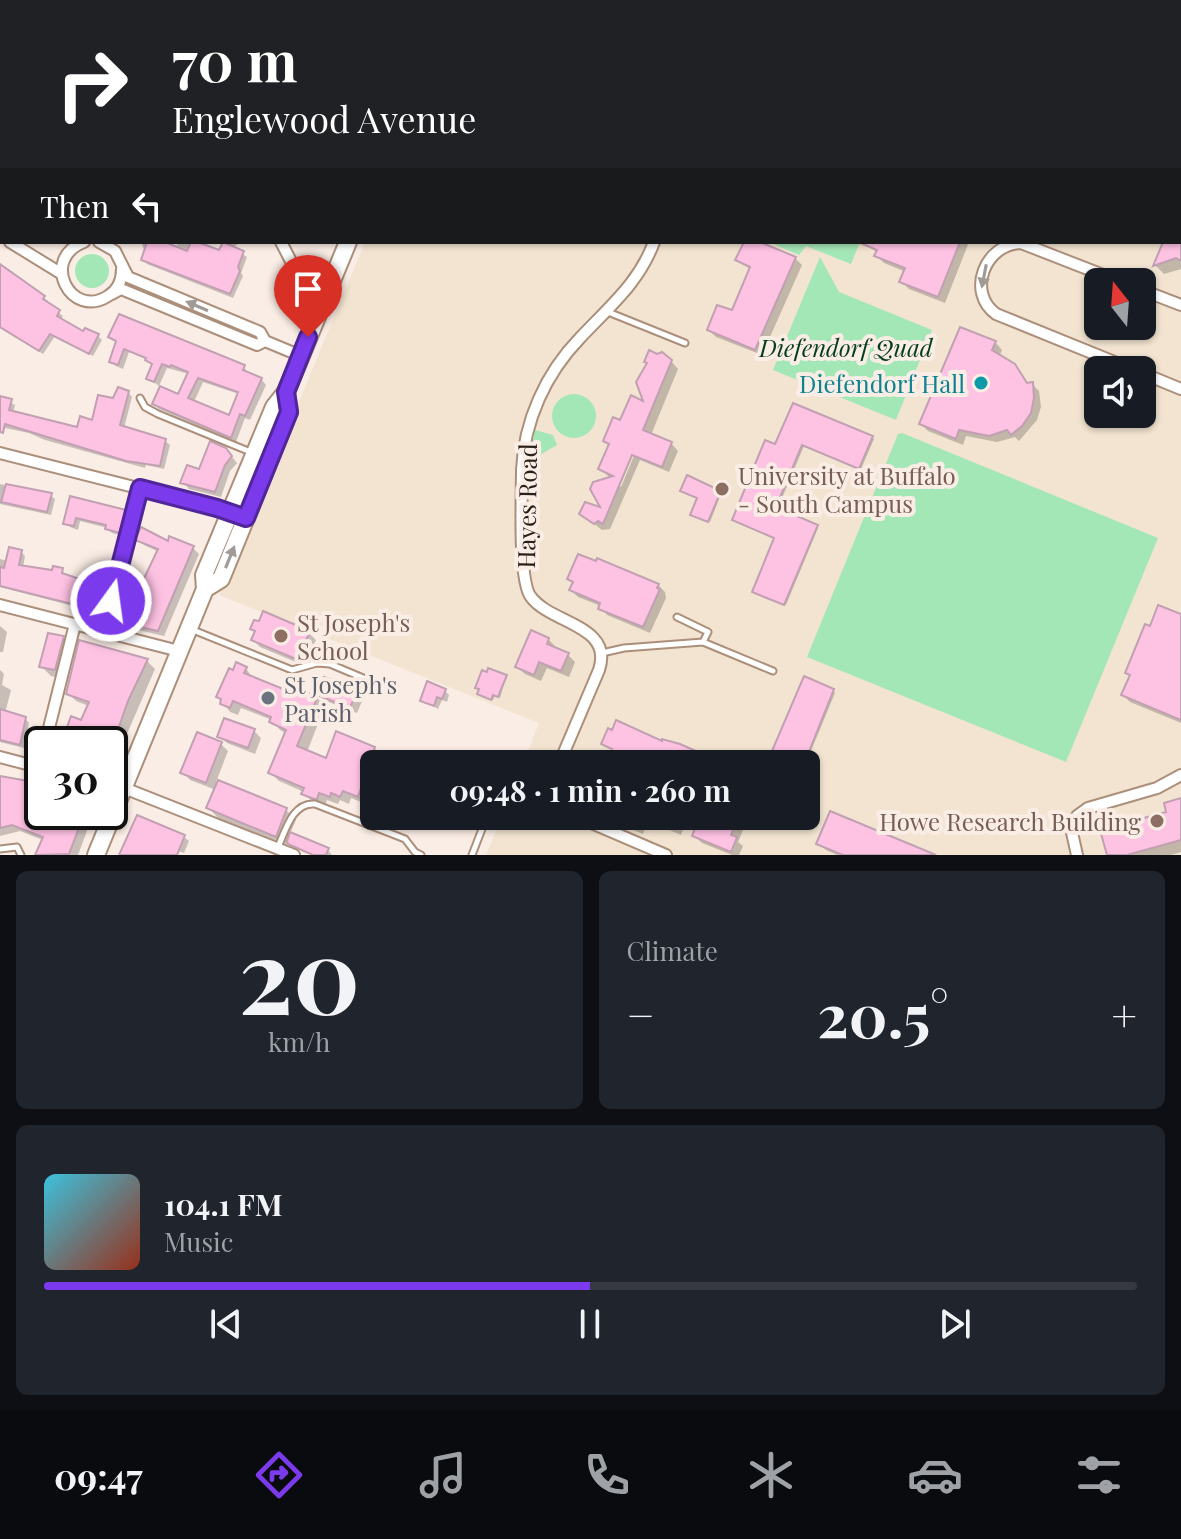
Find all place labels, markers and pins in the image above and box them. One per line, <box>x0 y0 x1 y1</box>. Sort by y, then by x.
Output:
pin <box>274 255 342 337</box>
place label: Diefendorf Hall <box>799 367 965 399</box>
marker: Diefendorf Hall <box>972 374 990 392</box>
place label: University at Buffalo - South Campus <box>738 459 956 519</box>
marker: University at Buffalo - South Campus <box>713 480 731 498</box>
place label: St Joseph's School <box>297 606 410 666</box>
marker: St Joseph's School <box>272 627 290 645</box>
place label: St Joseph's Parish <box>284 668 397 728</box>
marker: St Joseph's Parish <box>259 689 277 707</box>
place label: Howe Research Building <box>879 805 1141 837</box>
marker: Howe Research Building <box>1148 812 1166 830</box>

